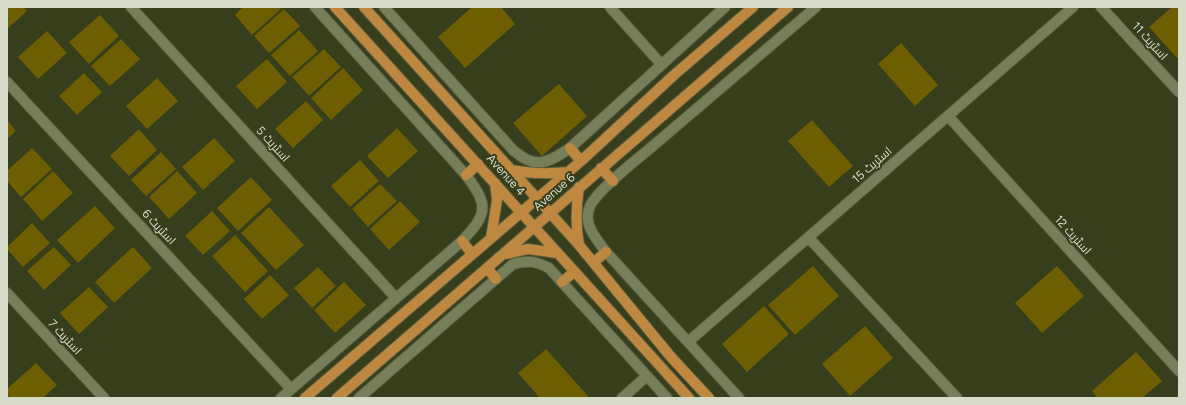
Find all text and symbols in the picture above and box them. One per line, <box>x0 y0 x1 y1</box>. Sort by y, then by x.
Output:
street label: اسٹریٹ 11 <box>1129 19 1171 63</box>
street label: اسٹریٹ 5 <box>253 123 293 165</box>
street label: اسٹریٹ 15 <box>849 144 895 186</box>
street label: Avenue 4 <box>484 151 529 199</box>
street label: Avenue 6 <box>530 170 578 214</box>
street label: اسٹریٹ 6 <box>139 206 179 248</box>
street label: اسٹریٹ 12 <box>1052 213 1094 257</box>
street label: اسٹریٹ 7 <box>45 317 85 357</box>

